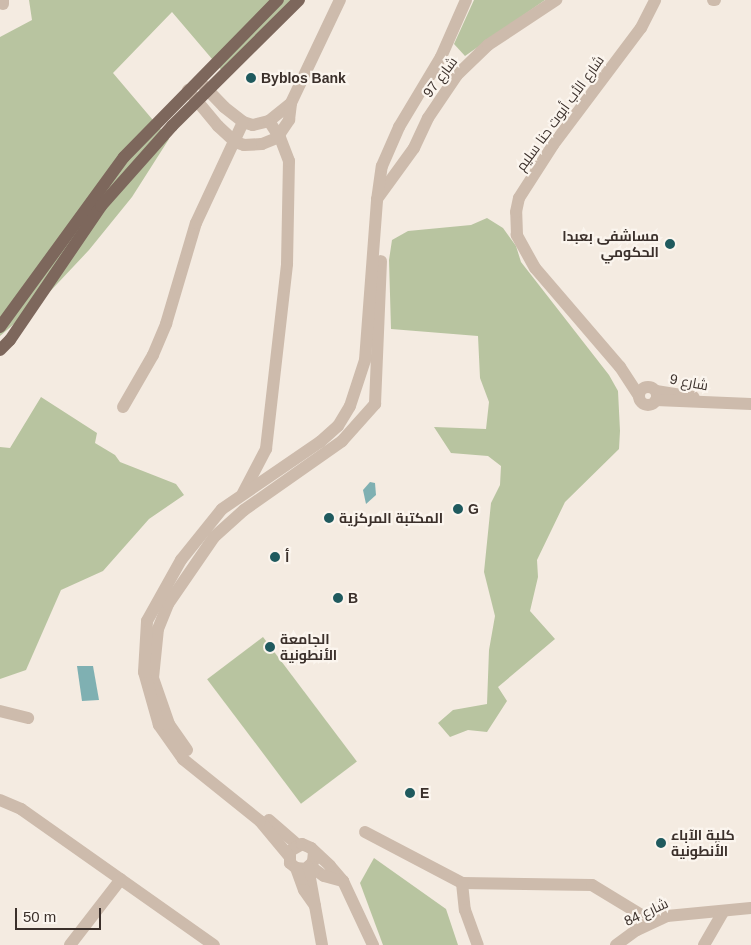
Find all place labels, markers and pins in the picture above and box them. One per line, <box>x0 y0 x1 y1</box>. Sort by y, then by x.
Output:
place label: Byblos Bank <box>261 70 346 86</box>
marker: Byblos Bank <box>245 72 257 84</box>
place label: مساشفى بعبدا الحكومي <box>562 228 659 260</box>
marker: مساشفى بعبدا الحكومي <box>663 237 677 251</box>
place label: G <box>468 501 479 517</box>
marker: G <box>452 503 464 515</box>
place label: المكتبة المركزية <box>339 510 443 526</box>
marker: المكتبة المركزية <box>323 512 335 524</box>
place label: أ <box>285 549 289 565</box>
marker: أ <box>269 551 281 563</box>
place label: B <box>348 590 358 606</box>
marker: B <box>332 592 344 604</box>
place label: الجامعة الأنطونية <box>280 631 337 664</box>
marker: الجامعة الأنطونية <box>264 641 276 653</box>
place label: E <box>420 785 429 801</box>
marker: E <box>404 787 416 799</box>
place label: كلية الآباء الأنطونية <box>671 827 735 860</box>
marker: كلية الآباء الأنطونية <box>655 837 667 849</box>

